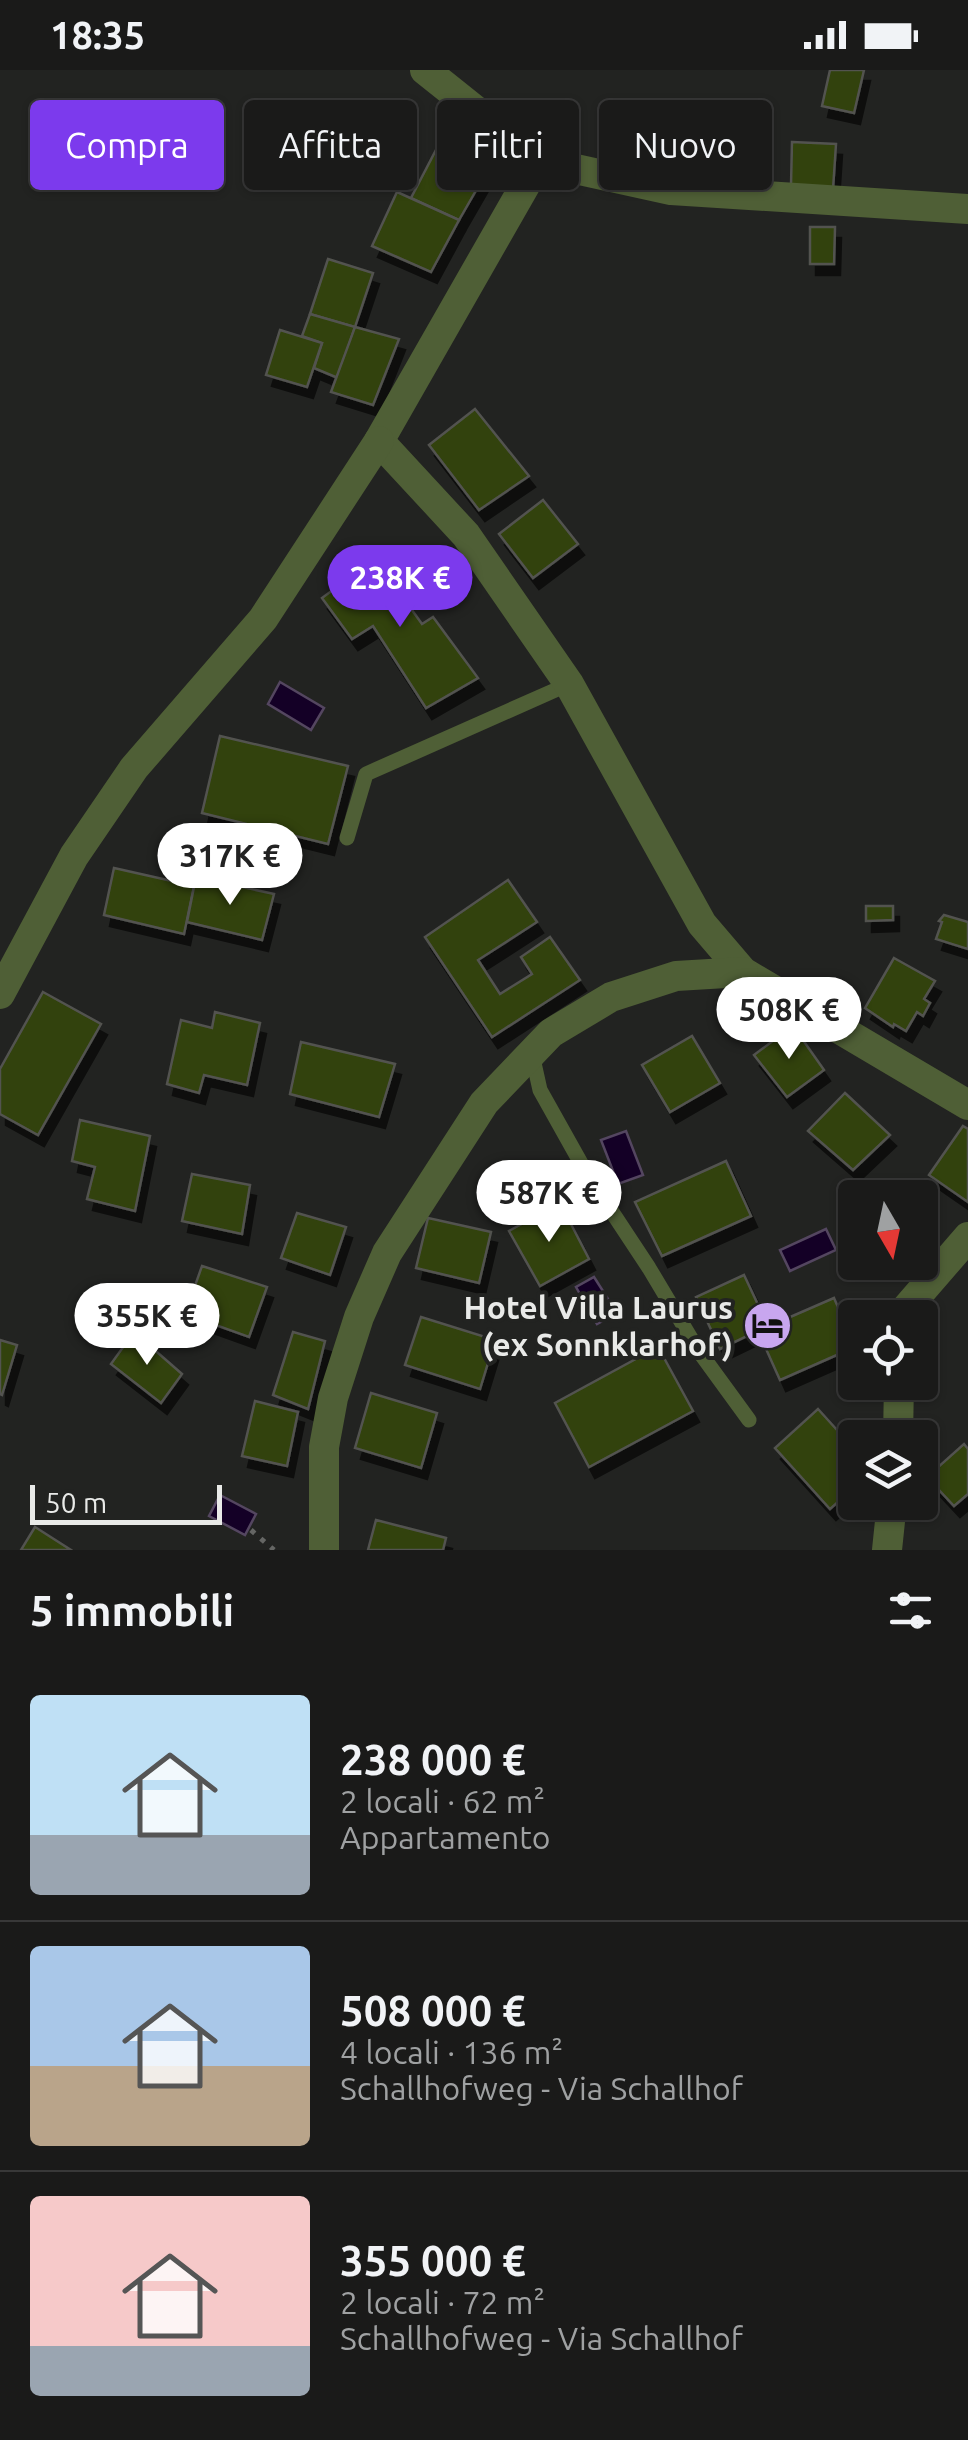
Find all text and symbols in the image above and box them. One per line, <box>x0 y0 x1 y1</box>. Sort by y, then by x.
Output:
text: 18:35 <box>50 14 145 56</box>
chip: Compra <box>30 100 224 190</box>
chip: Affitta <box>244 100 417 190</box>
chip: Filtri <box>437 100 579 190</box>
chip: Nuovo <box>599 100 772 190</box>
pin: 238K € <box>319 545 481 630</box>
text: 238K € <box>349 559 451 595</box>
pin: 317K € <box>149 823 311 908</box>
text: 317K € <box>179 837 281 873</box>
pin: 508K € <box>708 977 870 1062</box>
text: 508K € <box>738 991 840 1027</box>
pin: 587K € <box>468 1160 630 1245</box>
text: 587K € <box>498 1174 600 1210</box>
north arrow <box>838 1180 938 1280</box>
map controls <box>838 1180 938 1520</box>
pin: 355K € <box>66 1283 228 1368</box>
place label: Hotel Villa Laurus (ex Sonnklarhof) <box>463 1289 733 1362</box>
text: 355K € <box>96 1297 198 1333</box>
hotel icon: Hotel Villa Laurus (ex Sonnklarhof) <box>742 1300 794 1352</box>
button: locate <box>838 1300 938 1400</box>
button: layers <box>838 1420 938 1520</box>
scale bar <box>30 1480 222 1524</box>
text: 50 m <box>45 1487 107 1518</box>
icon: filters <box>883 1583 938 1638</box>
text: 5 immobili <box>30 1587 234 1634</box>
icon: home <box>110 1735 230 1855</box>
text: 238 000 € <box>340 1736 526 1783</box>
text: 2 locali · 62 m² <box>340 1783 545 1819</box>
text: Appartamento <box>340 1819 551 1855</box>
icon: home <box>110 1986 230 2106</box>
text: 508 000 € <box>340 1987 526 2034</box>
text: 4 locali · 136 m² <box>340 2034 563 2070</box>
text: Schallhofweg - Via Schallhof <box>340 2070 743 2106</box>
icon: home <box>110 2236 230 2356</box>
text: 355 000 € <box>340 2237 526 2284</box>
text: 2 locali · 72 m² <box>340 2284 545 2320</box>
text: Schallhofweg - Via Schallhof <box>340 2320 743 2356</box>

